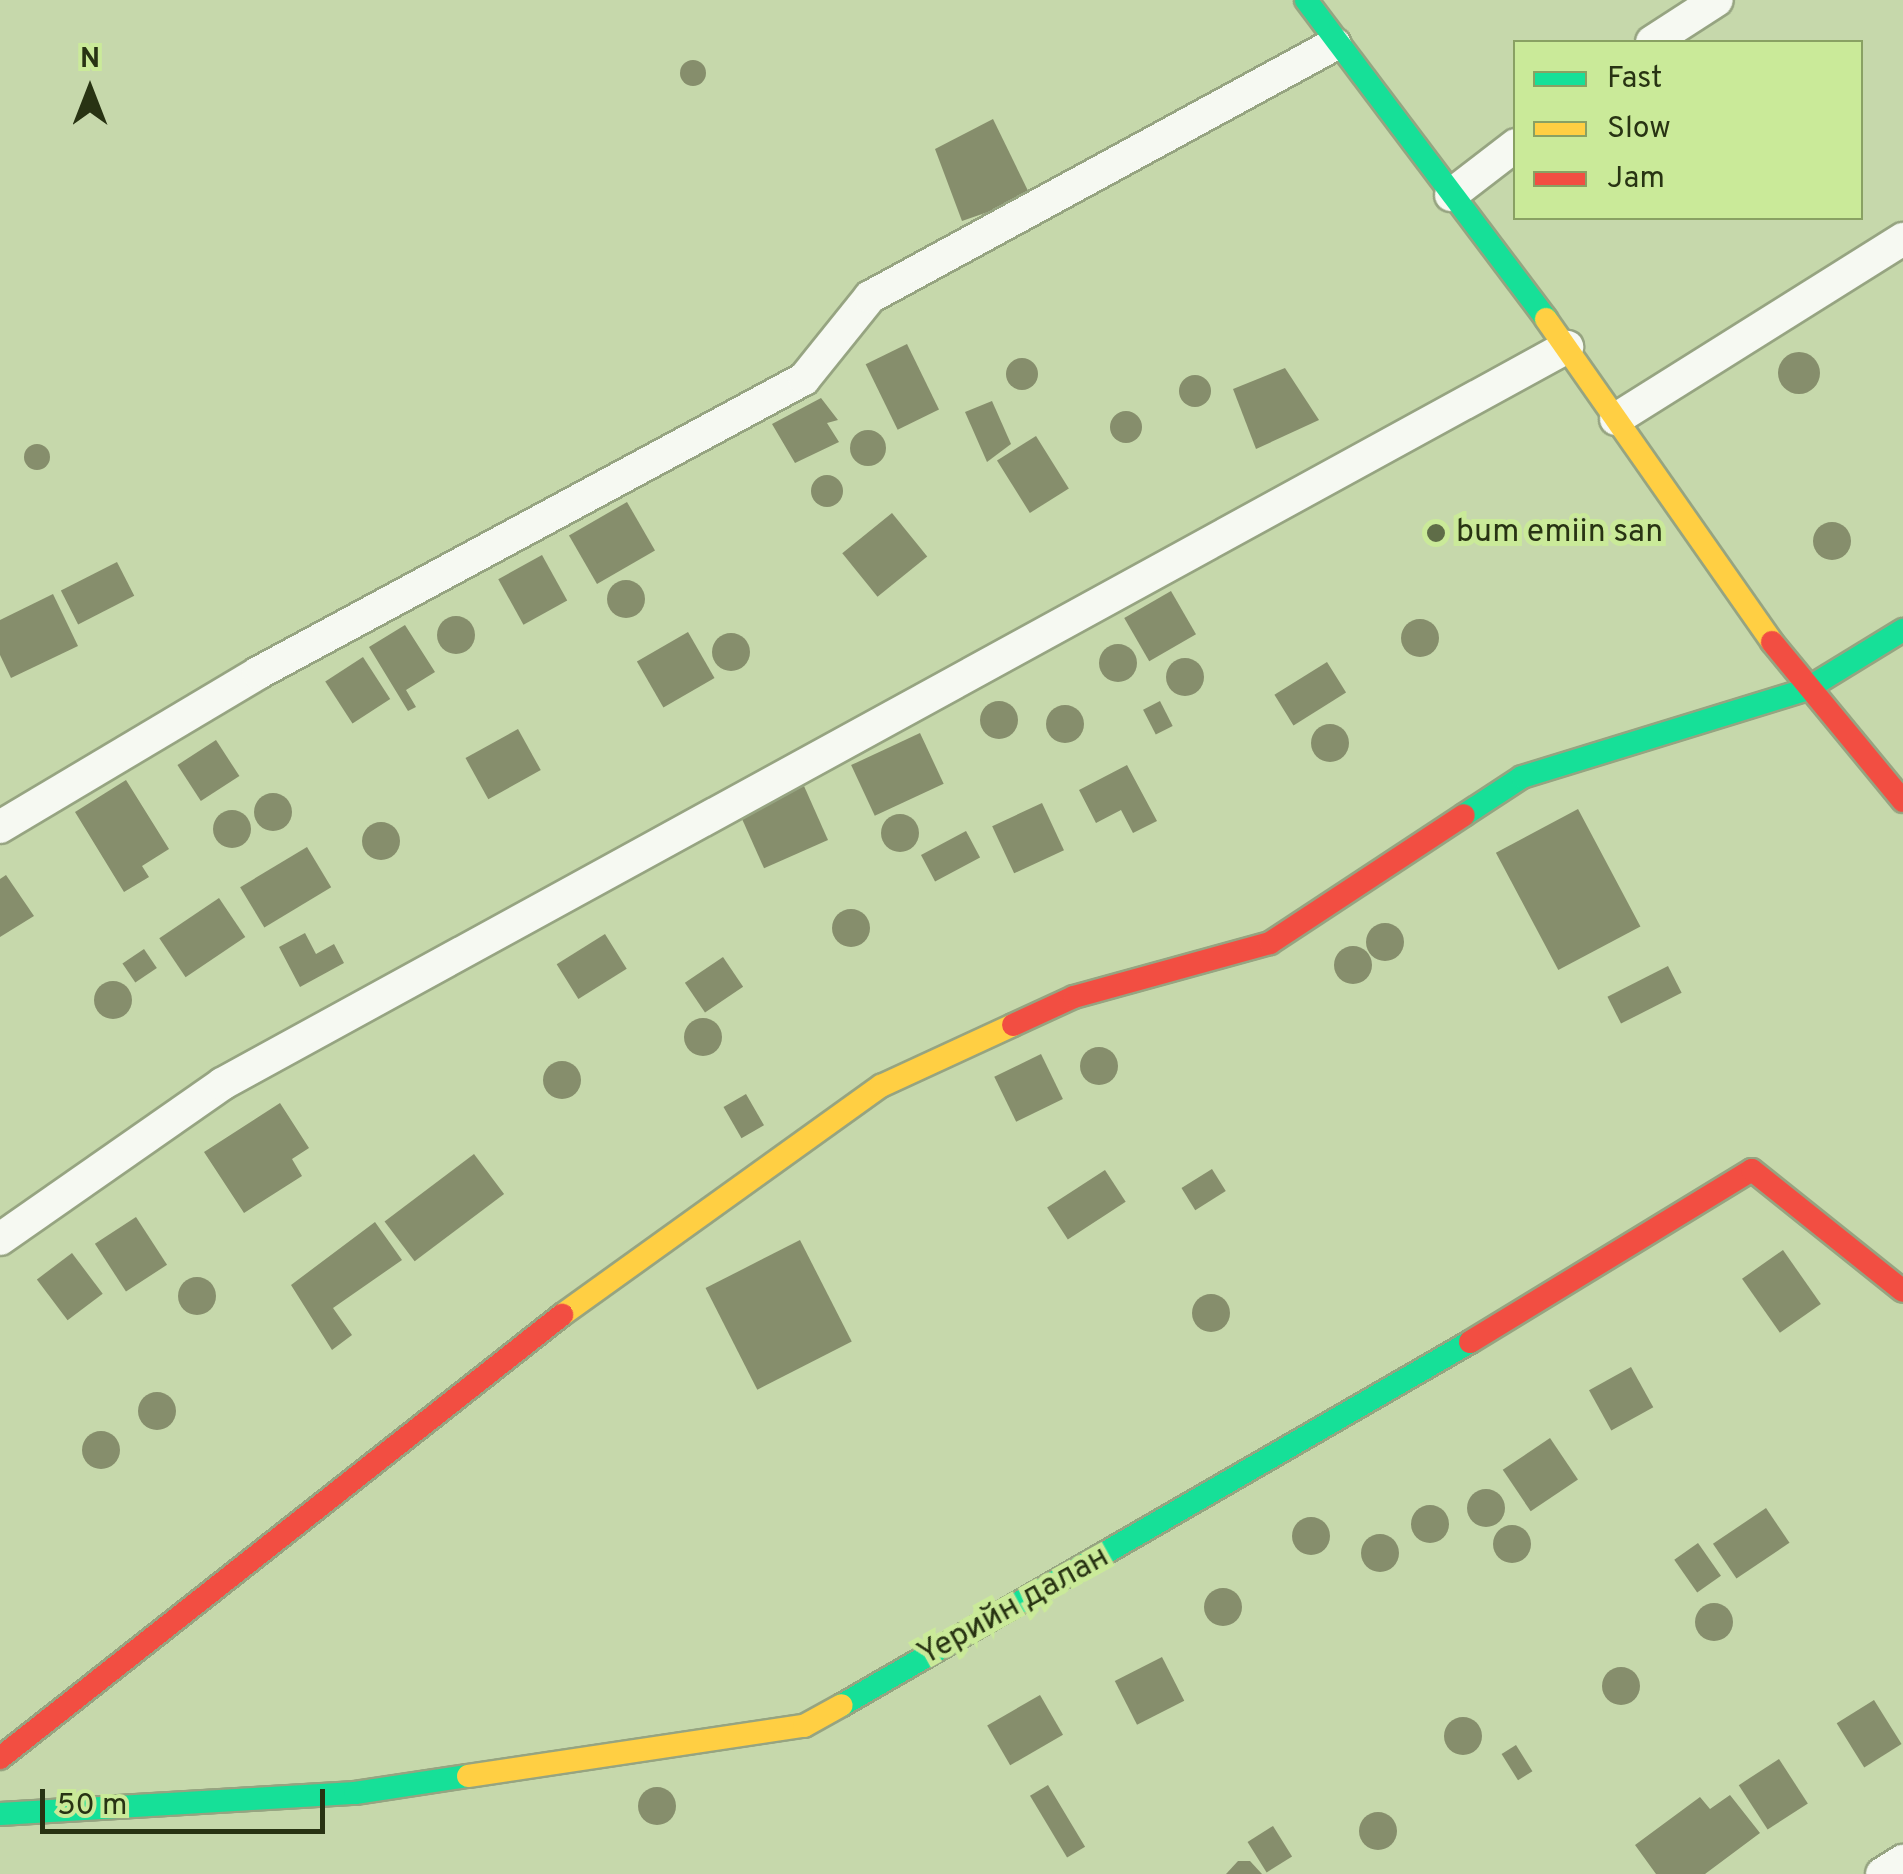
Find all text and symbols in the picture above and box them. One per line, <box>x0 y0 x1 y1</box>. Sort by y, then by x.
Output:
north arrow <box>40 40 140 140</box>
legend <box>1513 40 1863 220</box>
text: N <box>80 42 100 78</box>
text: Fast <box>1607 61 1662 98</box>
text: Slow <box>1607 111 1671 148</box>
text: Jam <box>1607 161 1665 198</box>
place label: bum emiin san <box>1456 514 1663 552</box>
marker: bum emiin san <box>1425 522 1447 544</box>
street label: Үерийн далан <box>912 1539 1116 1675</box>
scale bar <box>45 1769 330 1831</box>
text: 50 m <box>57 1788 127 1825</box>

